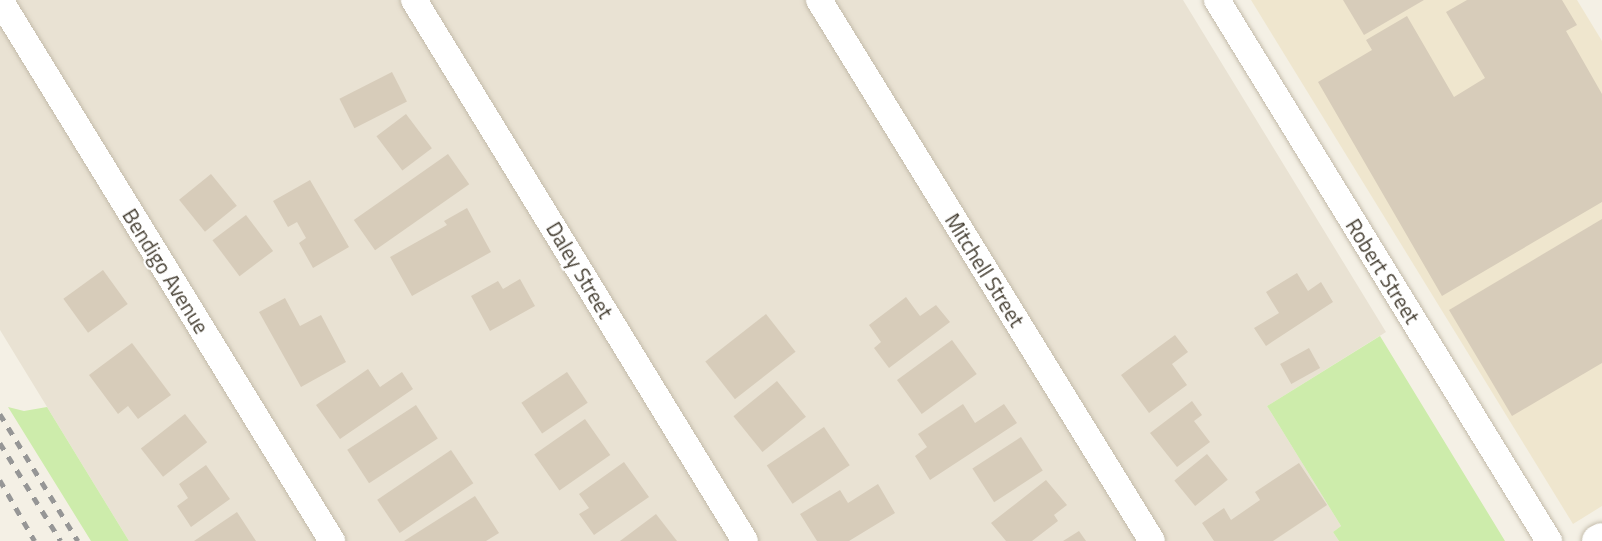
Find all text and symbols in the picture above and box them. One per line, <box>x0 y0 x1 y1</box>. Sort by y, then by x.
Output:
street label: Bendigo Avenue <box>118 204 214 338</box>
street label: Mitchell Street <box>940 209 1030 331</box>
street label: Robert Street <box>1341 214 1425 328</box>
street label: Daley Street <box>541 217 619 323</box>

